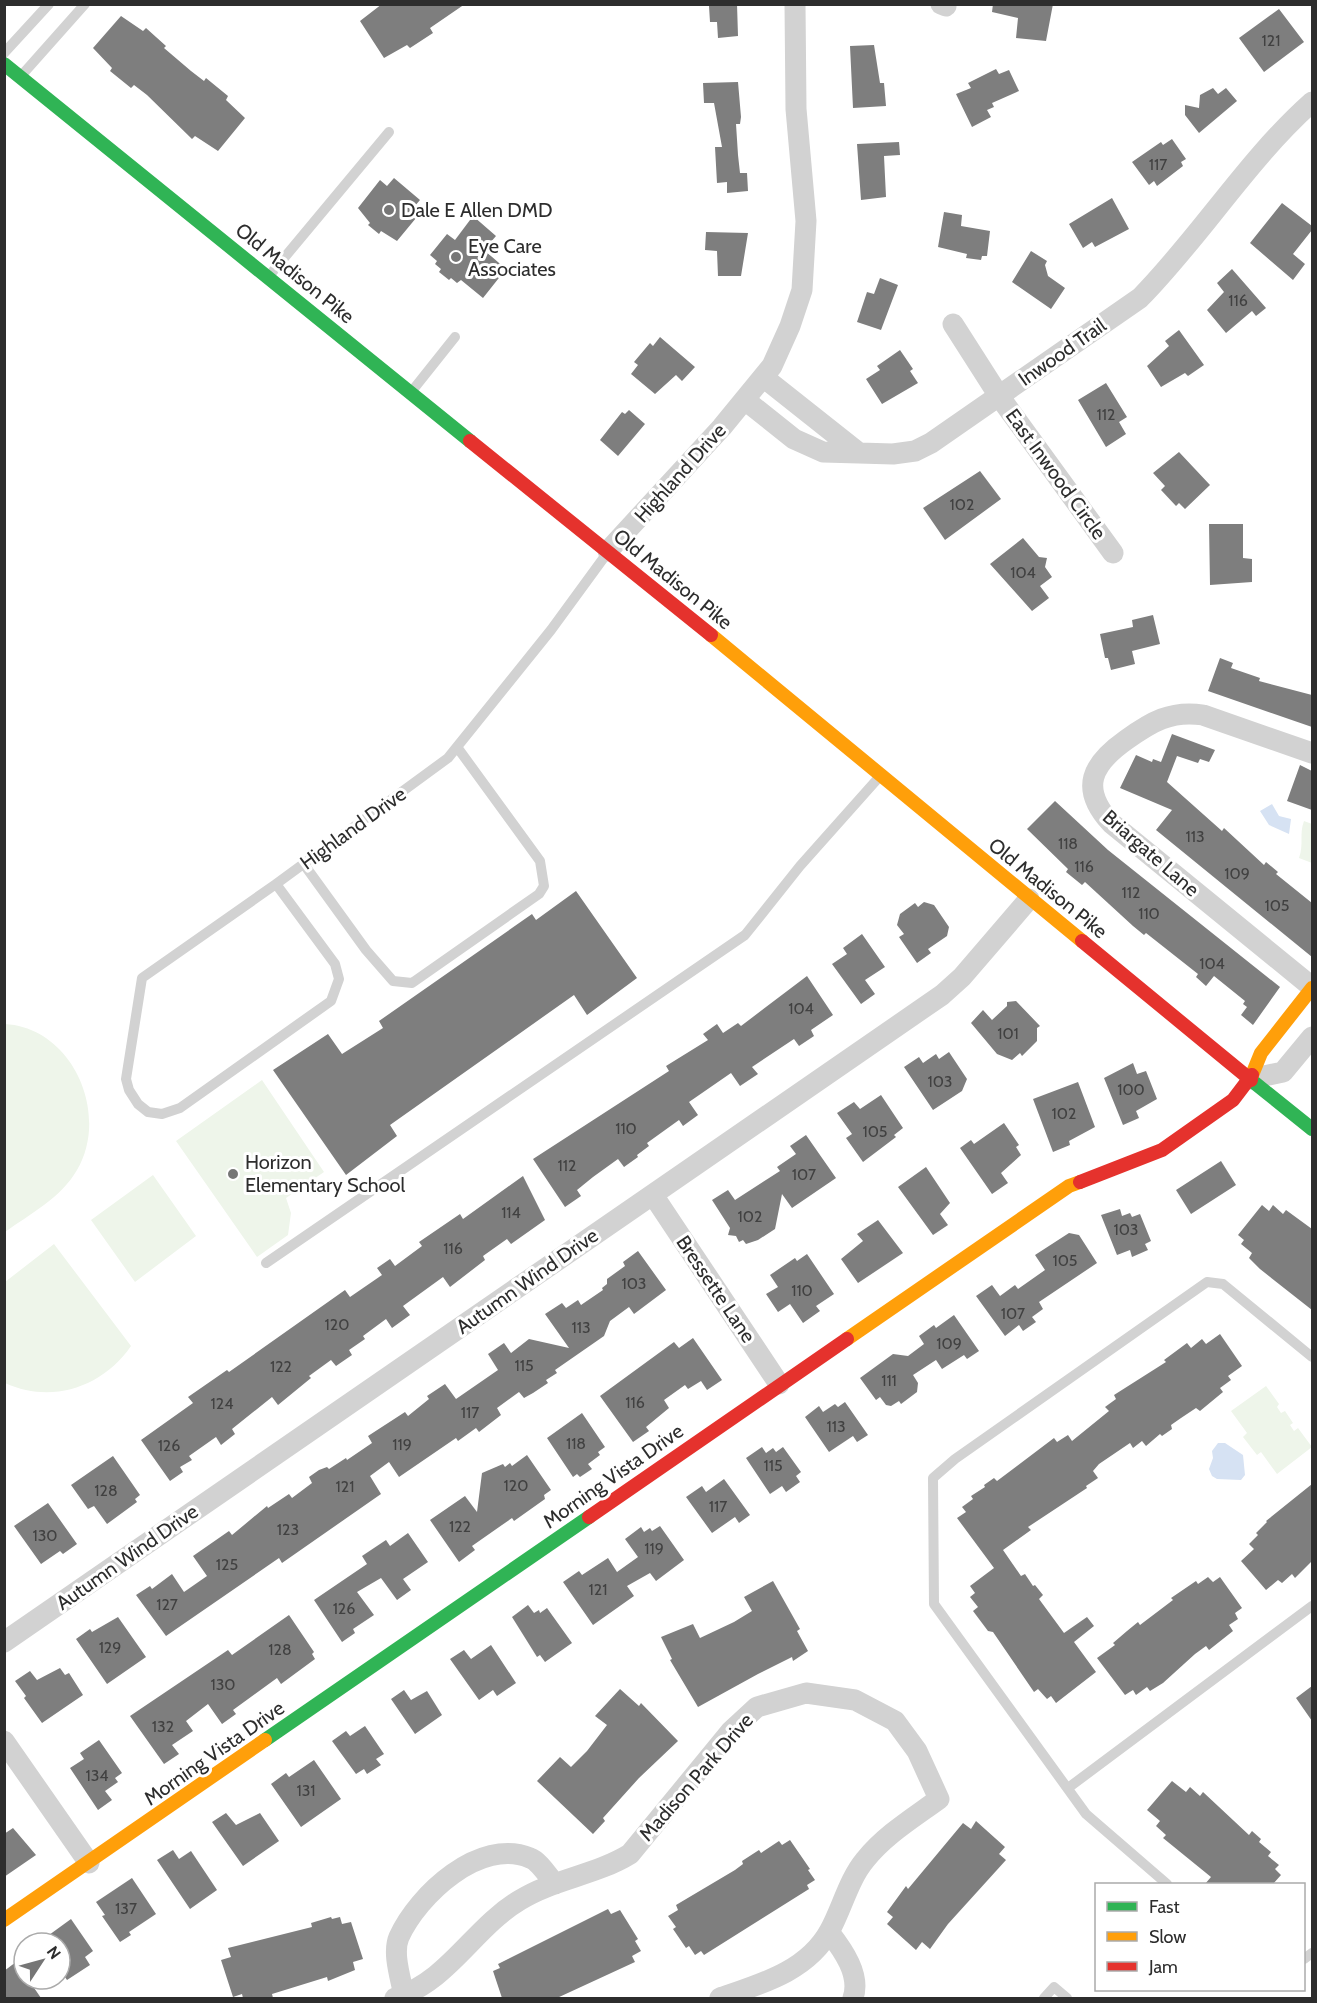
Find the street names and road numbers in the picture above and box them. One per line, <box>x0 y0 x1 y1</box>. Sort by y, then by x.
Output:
street label: Old Madison Pike <box>231 218 359 328</box>
street label: Inwood Trail <box>1014 313 1111 391</box>
street label: East Inwood Circle <box>1001 404 1111 544</box>
street label: Highland Drive <box>629 419 731 527</box>
street label: Old Madison Pike <box>609 524 737 634</box>
street label: Highland Drive <box>295 782 411 874</box>
street label: Briargate Lane <box>1098 805 1204 901</box>
street label: Old Madison Pike <box>984 833 1112 943</box>
street label: Autumn Wind Drive <box>451 1223 603 1339</box>
street label: Bressette Lane <box>671 1231 761 1347</box>
street label: Morning Vista Drive <box>538 1419 688 1533</box>
street label: Autumn Wind Drive <box>51 1499 203 1615</box>
street label: Morning Vista Drive <box>139 1696 289 1810</box>
street label: Madison Park Drive <box>634 1708 758 1846</box>

